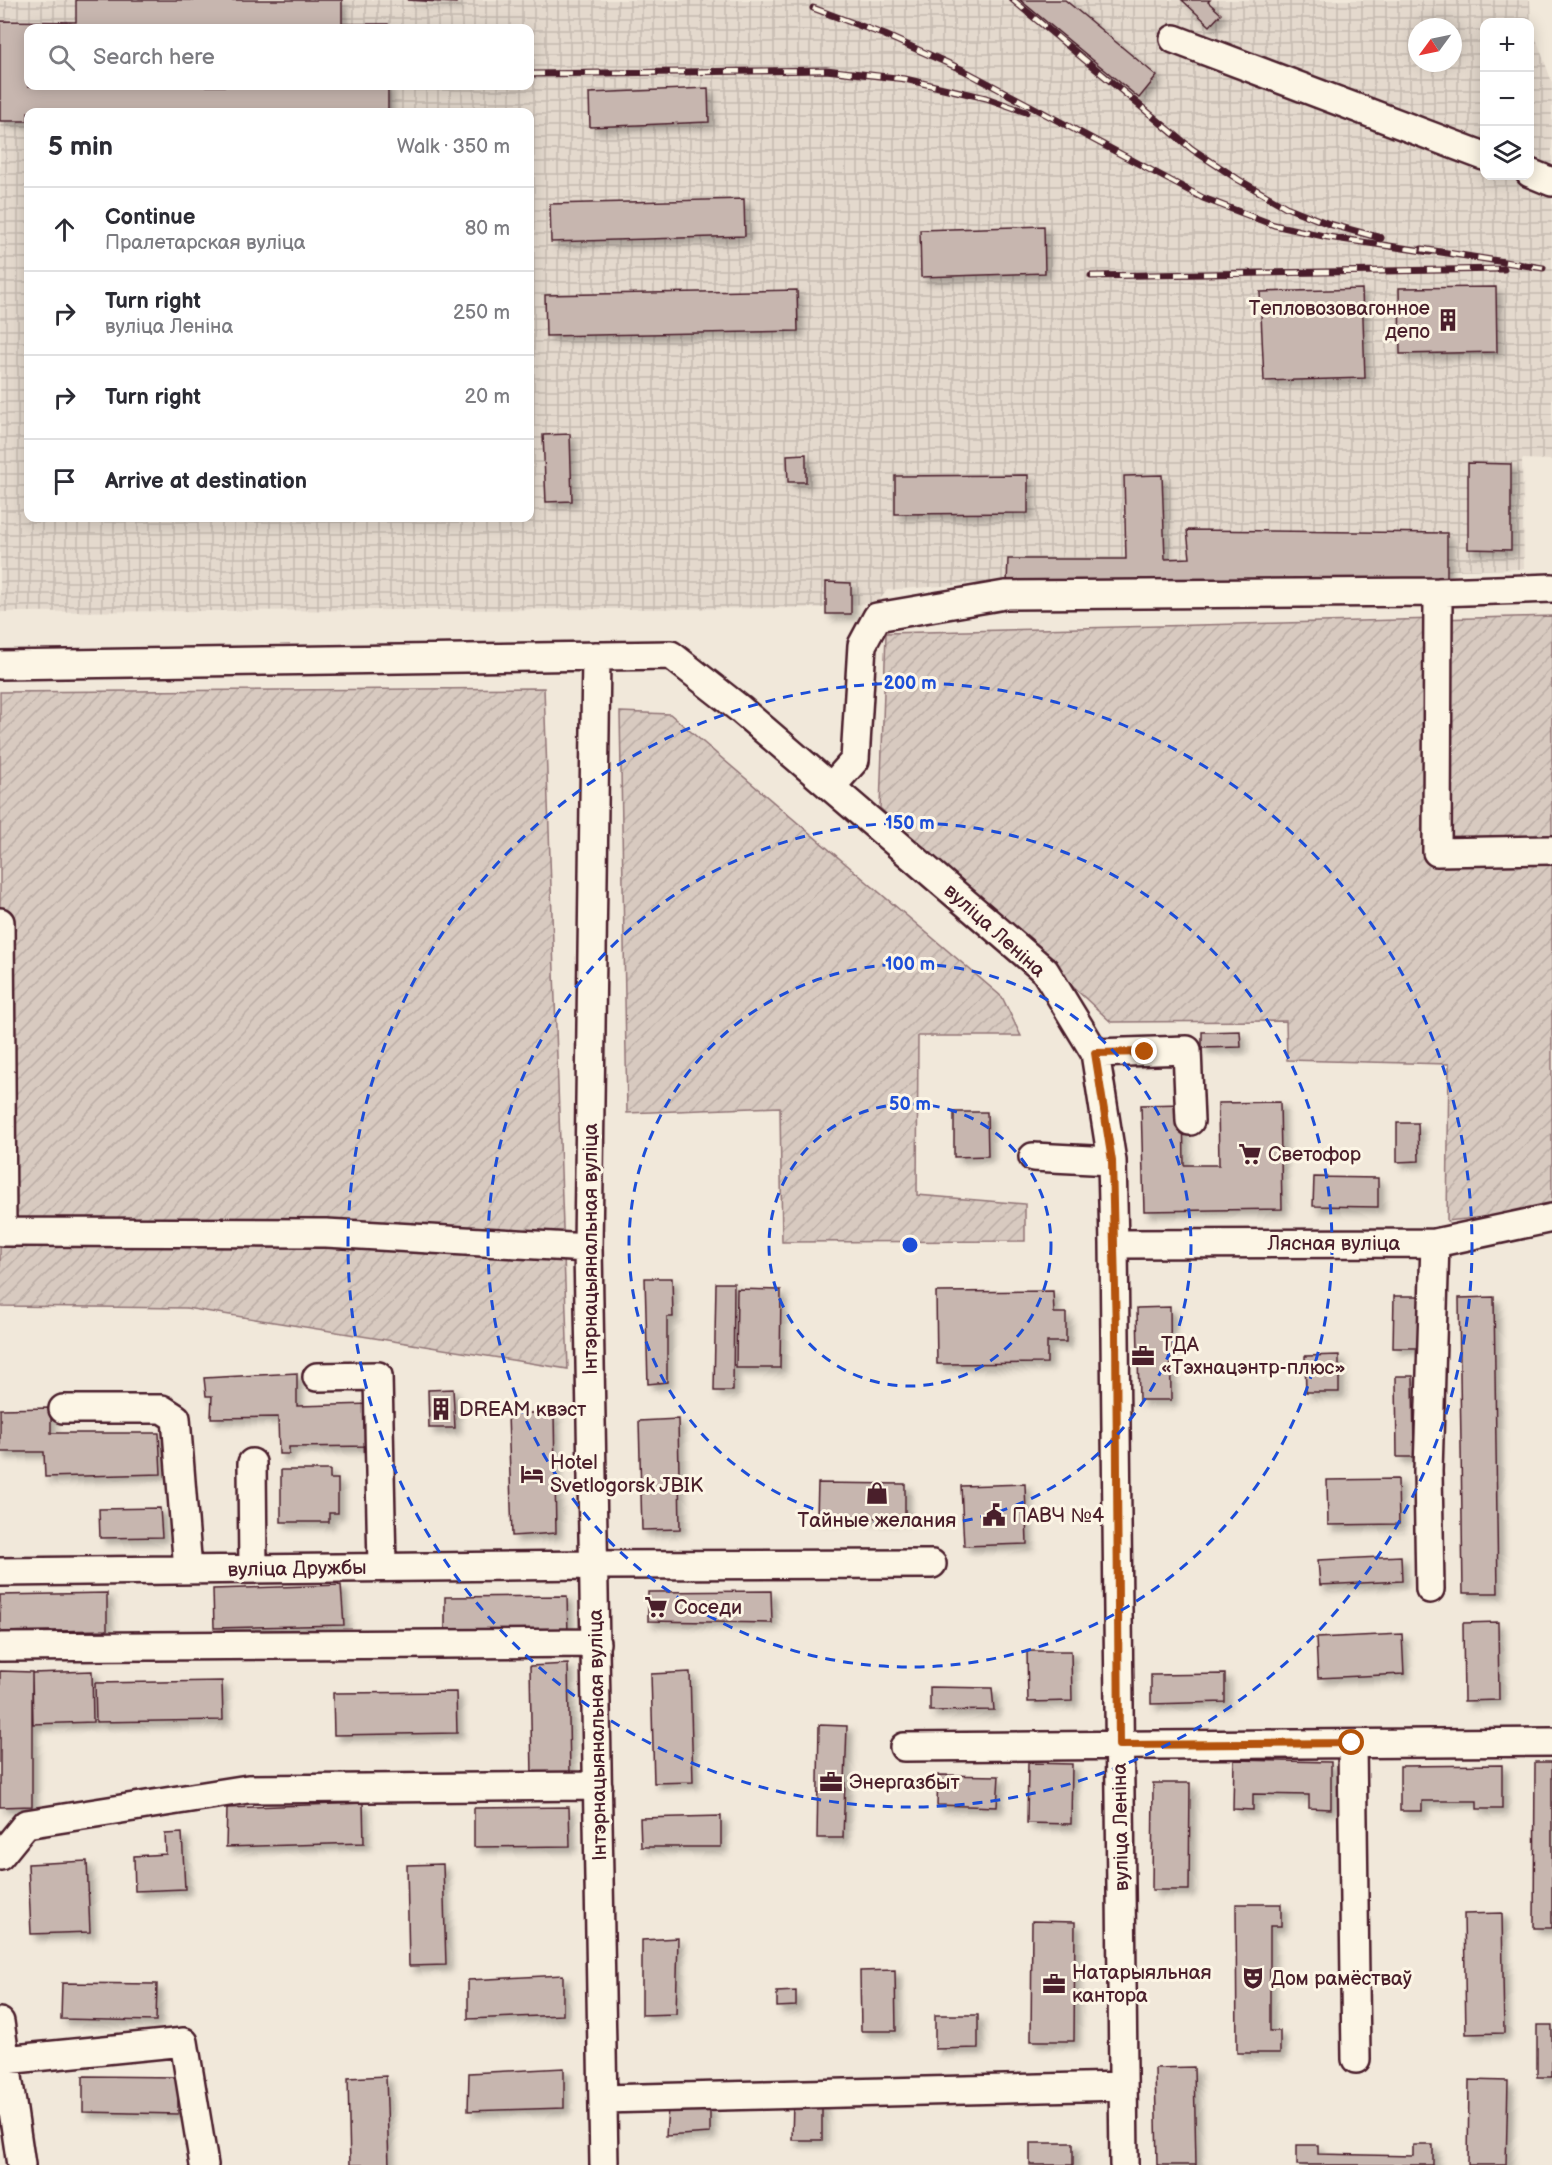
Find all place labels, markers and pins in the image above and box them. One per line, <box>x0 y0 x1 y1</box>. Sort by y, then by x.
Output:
place label: Тепловозовагонное депо <box>1249 297 1430 344</box>
building icon: Тепловозовагонное депо <box>1435 307 1461 333</box>
supermarket icon: Светофор <box>1237 1141 1263 1167</box>
place label: Светофор <box>1268 1143 1362 1167</box>
centre of rings <box>900 1235 920 1255</box>
place label: ТДА «Тэхнацэнтр-плюс» <box>1161 1333 1346 1380</box>
office icon: ТДА «Тэхнацэнтр-плюс» <box>1130 1343 1156 1369</box>
building icon: DREAM квэст <box>428 1396 454 1422</box>
place label: DREAM квэст <box>459 1398 587 1422</box>
place label: Hotel Svetlogorsk JBIK <box>550 1451 703 1498</box>
hotel icon: Hotel Svetlogorsk JBIK <box>519 1461 545 1487</box>
shop icon: Тайные желания <box>864 1480 890 1506</box>
public building icon: ПАВЧ №4 <box>981 1502 1007 1528</box>
place label: ПАВЧ №4 <box>1012 1504 1104 1528</box>
place label: Тайные желания <box>798 1509 956 1533</box>
supermarket icon: Соседи <box>643 1594 669 1620</box>
place label: Соседи <box>674 1596 742 1620</box>
office icon: Энергазбыт <box>818 1769 844 1795</box>
place label: Энергазбыт <box>849 1771 960 1795</box>
place label: Натарыяльная кантора <box>1072 1961 1212 2008</box>
theatre icon: Дом рамёстваў <box>1240 1965 1266 1991</box>
place label: Дом рамёстваў <box>1271 1967 1412 1991</box>
office icon: Натарыяльная кантора <box>1041 1971 1067 1997</box>

